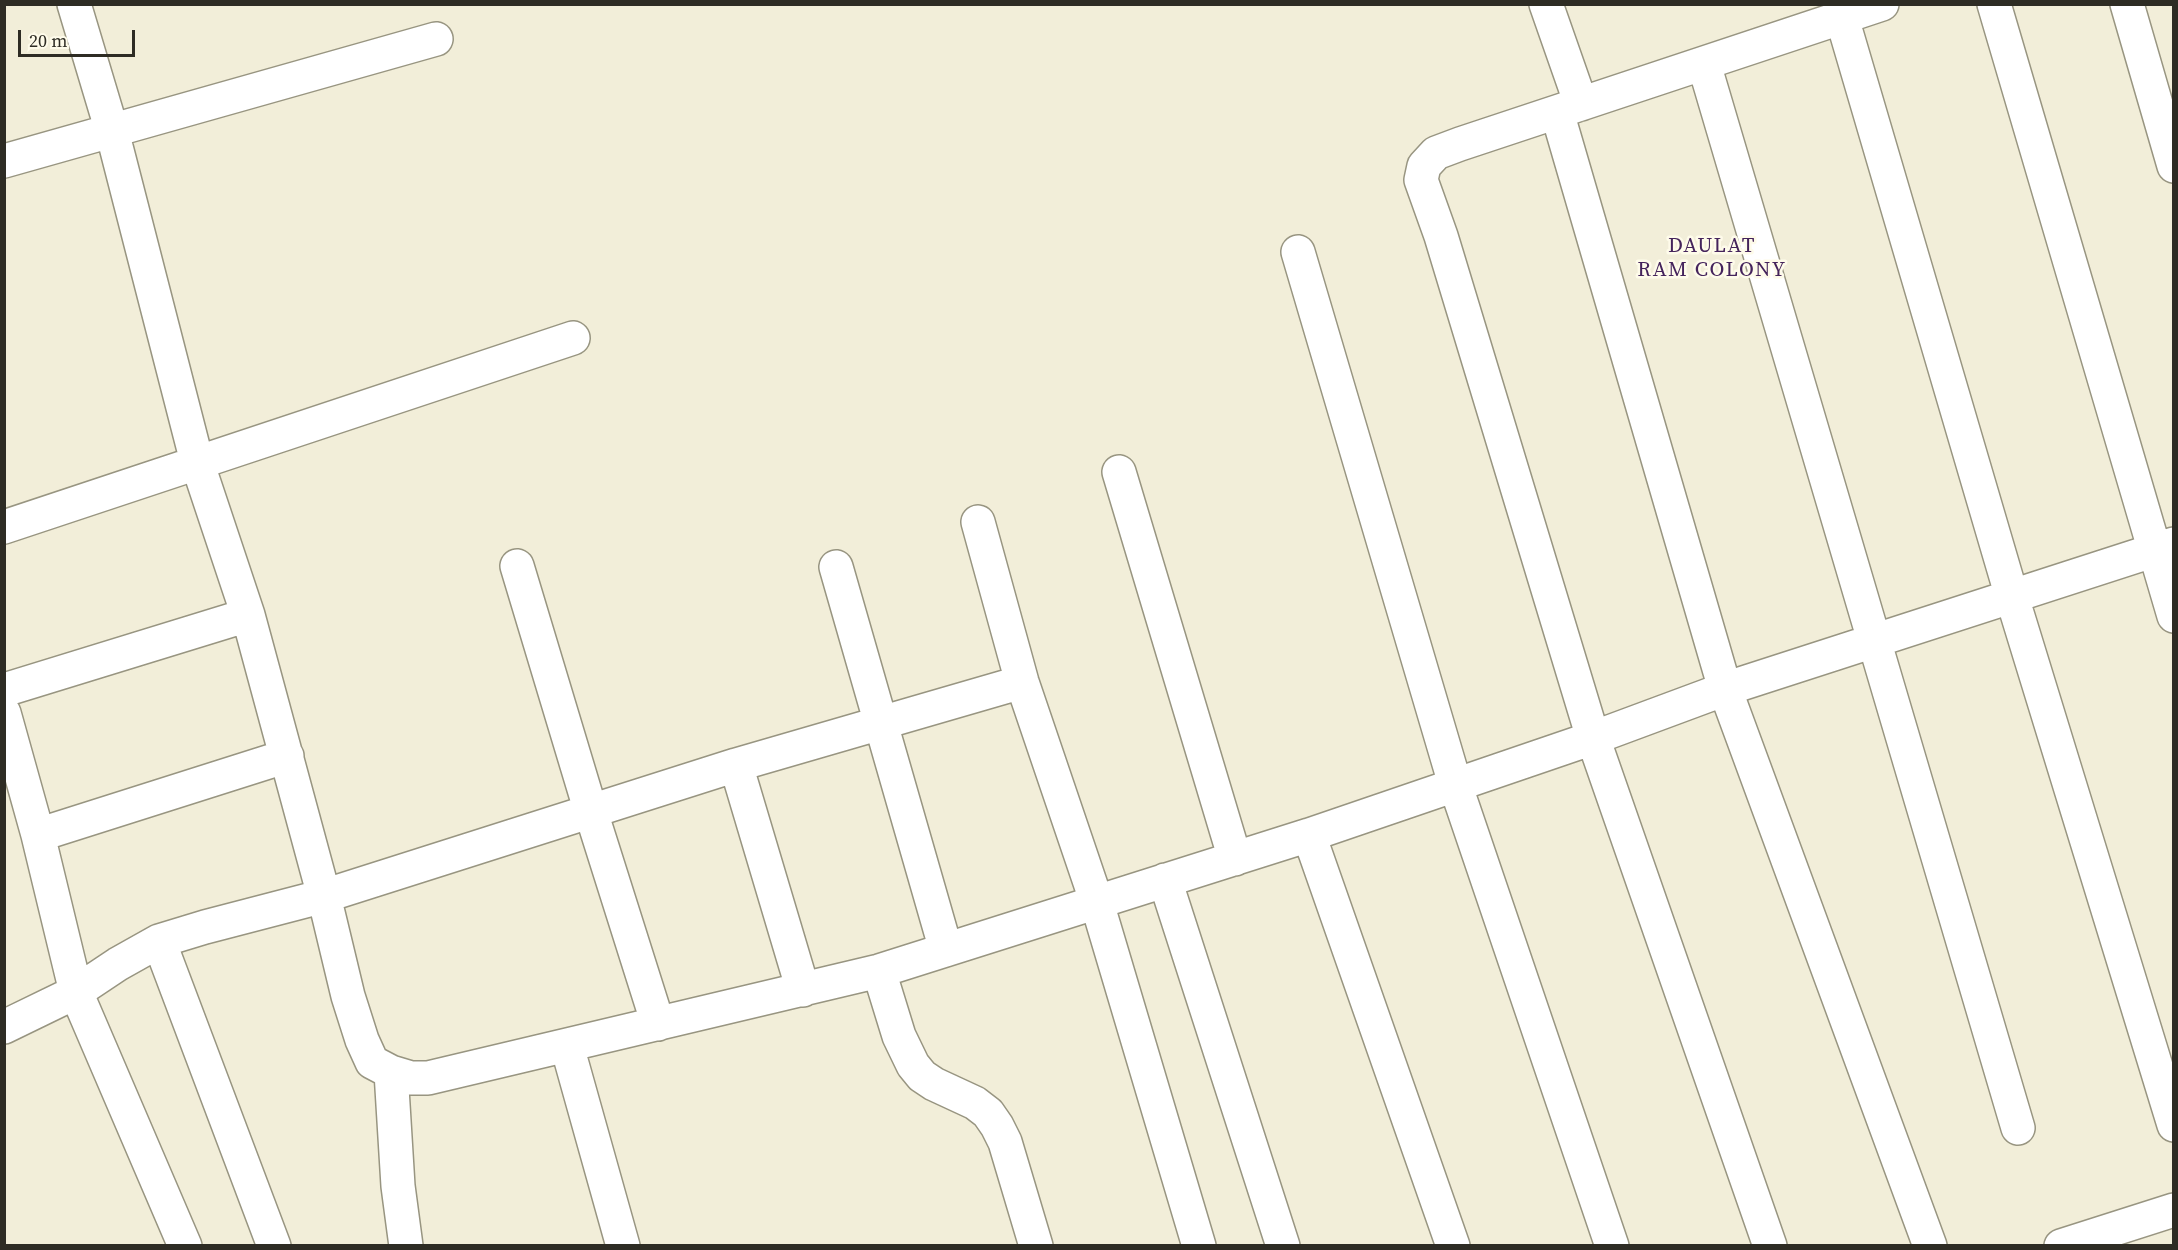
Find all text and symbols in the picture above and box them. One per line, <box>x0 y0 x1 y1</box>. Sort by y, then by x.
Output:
scale bar <box>21 18 138 56</box>
text: 20 m <box>29 28 67 53</box>
district label: DAULAT RAM COLONY <box>1637 234 1787 284</box>

